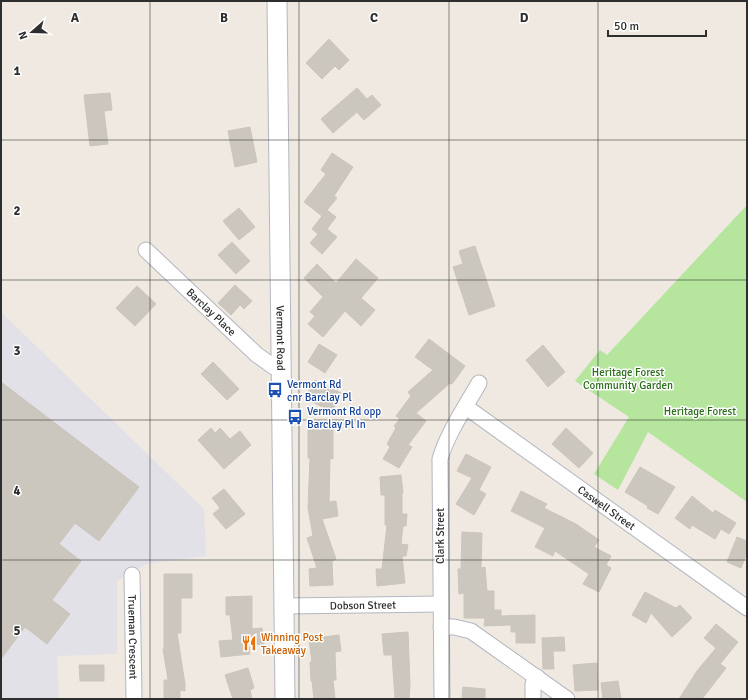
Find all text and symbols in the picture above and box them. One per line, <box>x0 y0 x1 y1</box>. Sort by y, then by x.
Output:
text: A <box>71 10 80 26</box>
text: B <box>220 10 228 26</box>
text: C <box>370 10 378 26</box>
text: D <box>520 10 529 26</box>
north arrow <box>12 12 52 52</box>
scale bar <box>608 12 706 38</box>
text: 50 m <box>614 19 639 34</box>
text: N <box>16 29 30 41</box>
text: 1 <box>13 63 21 79</box>
text: 2 <box>13 203 21 219</box>
street label: Barclay Place <box>184 285 239 338</box>
street label: Vermont Road <box>274 305 288 371</box>
text: 3 <box>13 343 21 359</box>
park label: Heritage Forest Community Garden <box>583 366 673 392</box>
place label: Vermont Rd cnr Barclay Pl <box>287 378 352 404</box>
bus stop icon: Vermont Rd cnr Barclay Pl <box>266 381 284 399</box>
place label: Vermont Rd opp Barclay Pl In <box>307 405 381 431</box>
park label: Heritage Forest <box>664 405 736 418</box>
bus stop icon: Vermont Rd opp Barclay Pl In <box>286 408 304 426</box>
text: 4 <box>13 483 21 499</box>
street label: Caswell Street <box>575 483 638 533</box>
street label: Clark Street <box>434 508 447 564</box>
street label: Trueman Crescent <box>126 595 140 680</box>
street label: Dobson Street <box>330 598 396 612</box>
text: 5 <box>13 623 21 639</box>
place label: Winning Post Takeaway <box>261 631 323 657</box>
restaurant icon: Winning Post Takeaway <box>240 634 258 652</box>

